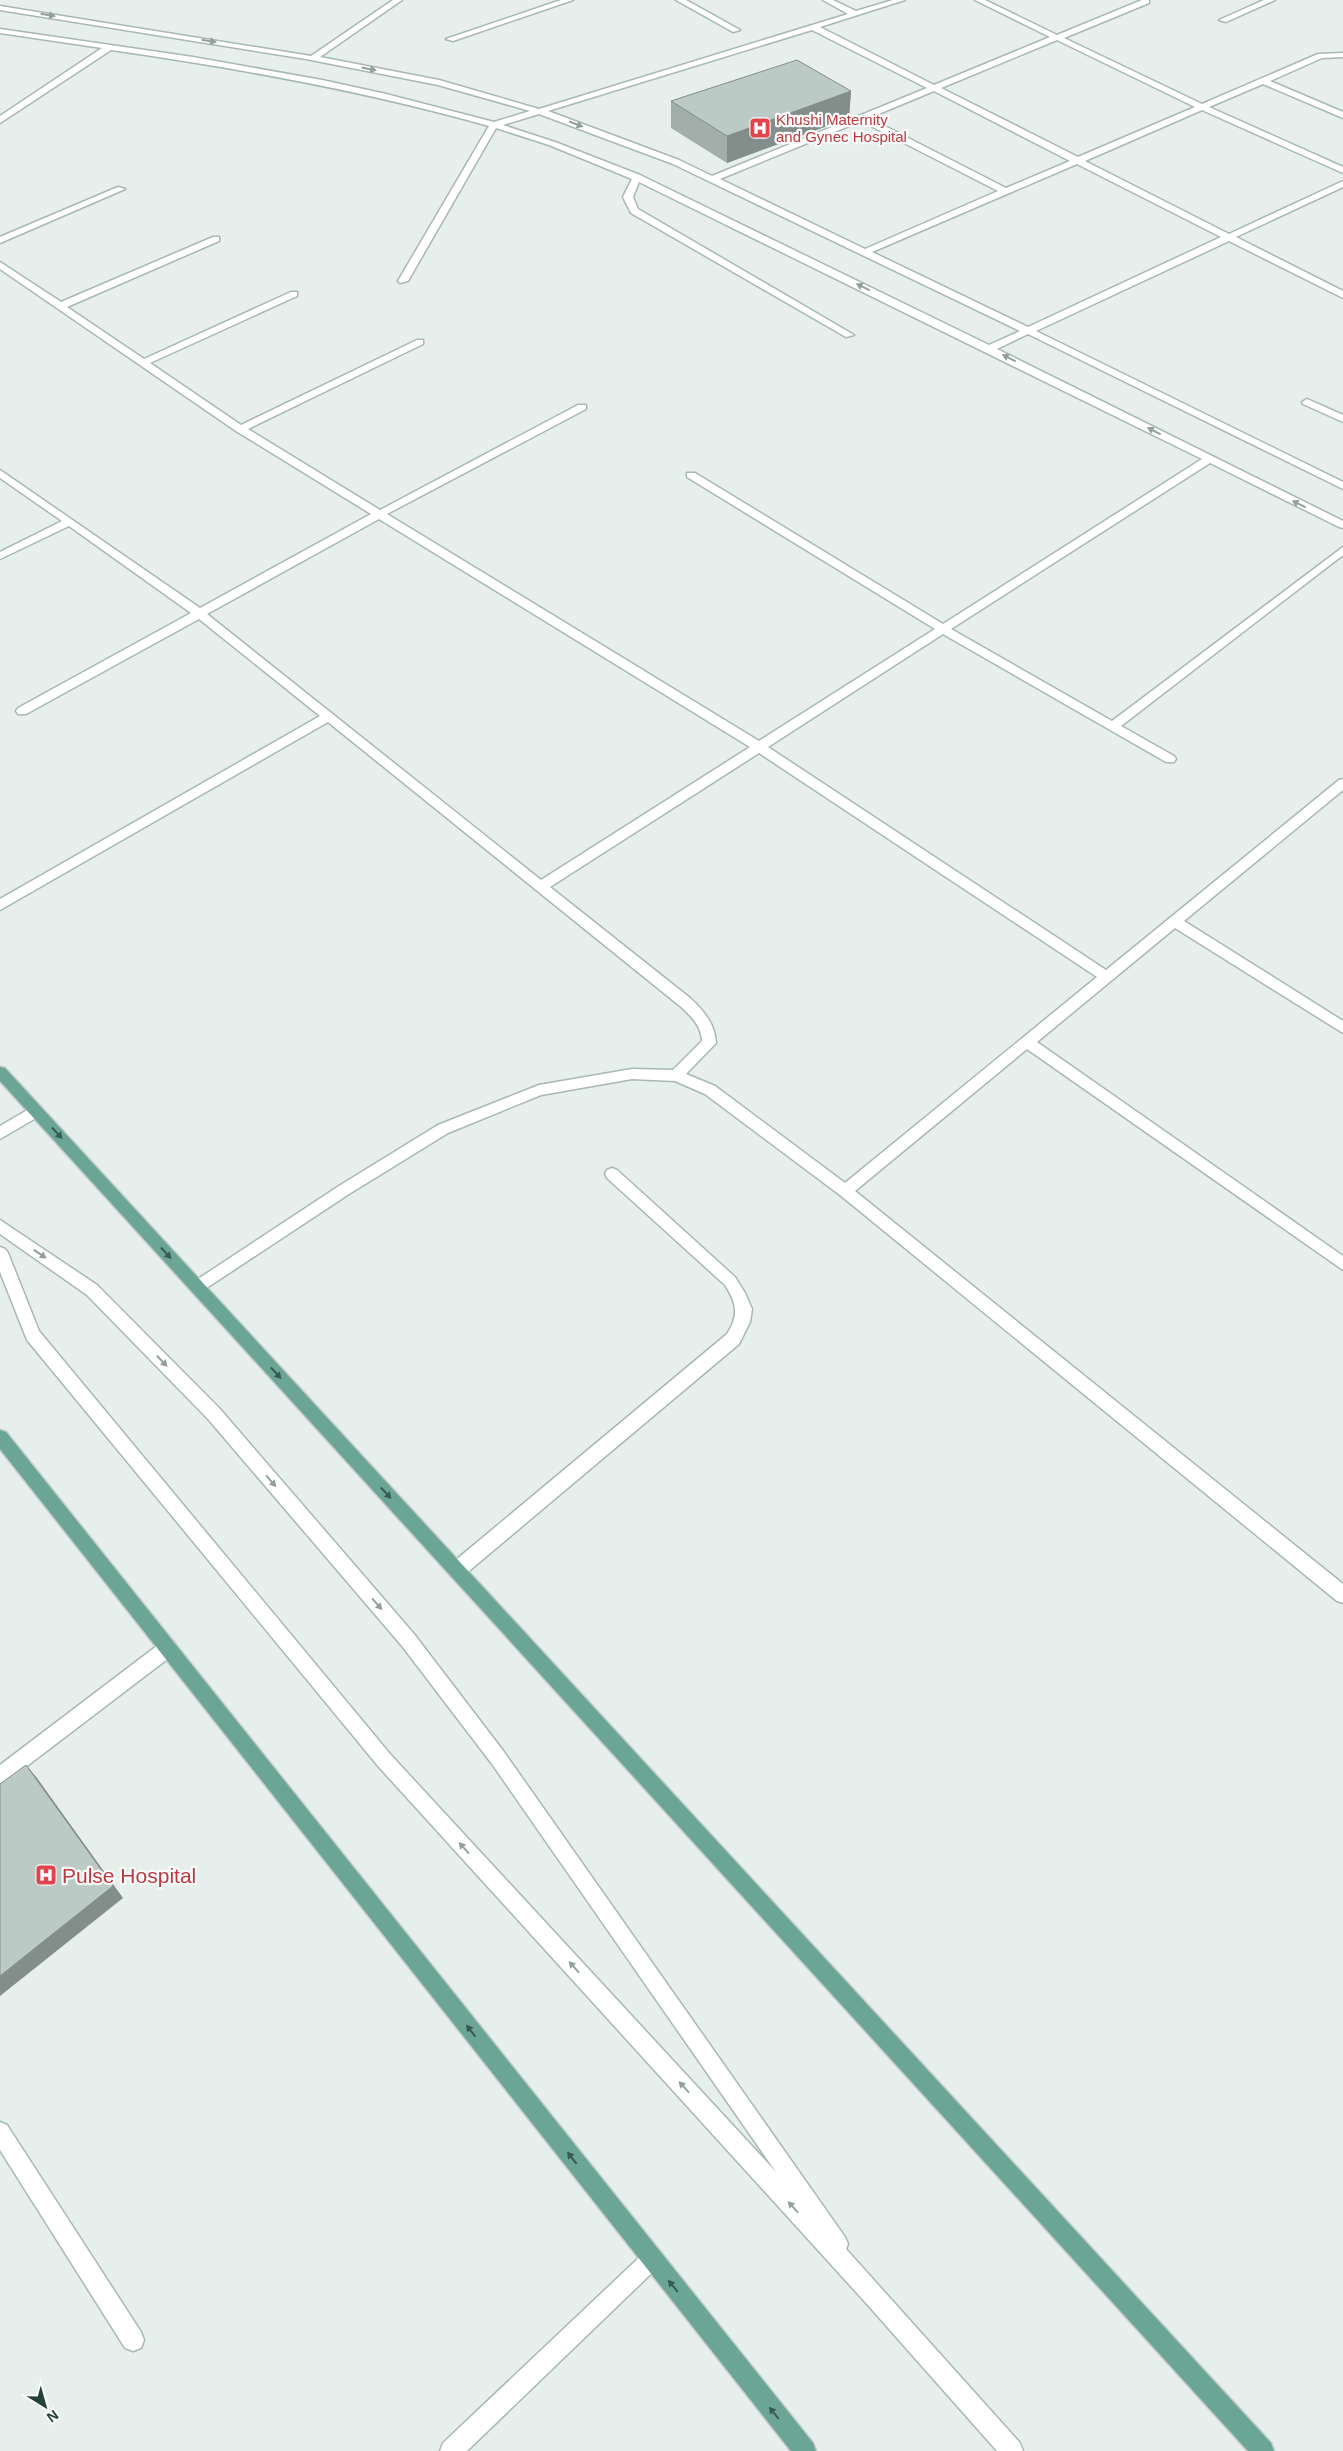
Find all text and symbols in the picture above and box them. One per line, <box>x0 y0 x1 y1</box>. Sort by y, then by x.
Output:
one-way arrow <box>41 11 57 19</box>
one-way arrow <box>201 37 217 45</box>
one-way arrow <box>361 65 376 73</box>
place label: Khushi Maternity and Gynec Hospital <box>776 111 907 145</box>
hospital icon: Khushi Maternity and Gynec Hospital <box>748 116 772 140</box>
one-way arrow <box>569 121 584 128</box>
one-way arrow <box>856 282 870 290</box>
one-way arrow <box>1002 354 1016 362</box>
one-way arrow <box>1147 427 1161 435</box>
one-way arrow <box>1292 500 1307 508</box>
one-way arrow <box>51 1127 63 1139</box>
one-way arrow <box>160 1247 172 1259</box>
one-way arrow <box>33 1249 47 1259</box>
one-way arrow <box>156 1355 168 1367</box>
one-way arrow <box>270 1366 282 1378</box>
one-way arrow <box>265 1475 276 1487</box>
one-way arrow <box>380 1486 392 1498</box>
one-way arrow <box>371 1598 382 1610</box>
one-way arrow <box>458 1842 470 1854</box>
hospital icon: Pulse Hospital <box>34 1863 58 1887</box>
place label: Pulse Hospital <box>62 1864 196 1887</box>
one-way arrow <box>568 1962 580 1974</box>
one-way arrow <box>466 2025 477 2038</box>
one-way arrow <box>678 2081 689 2094</box>
one-way arrow <box>567 2152 578 2165</box>
one-way arrow <box>787 2201 799 2213</box>
one-way arrow <box>668 2280 679 2293</box>
north arrow <box>20 2381 70 2431</box>
text: N <box>44 2407 62 2426</box>
one-way arrow <box>769 2407 780 2420</box>

